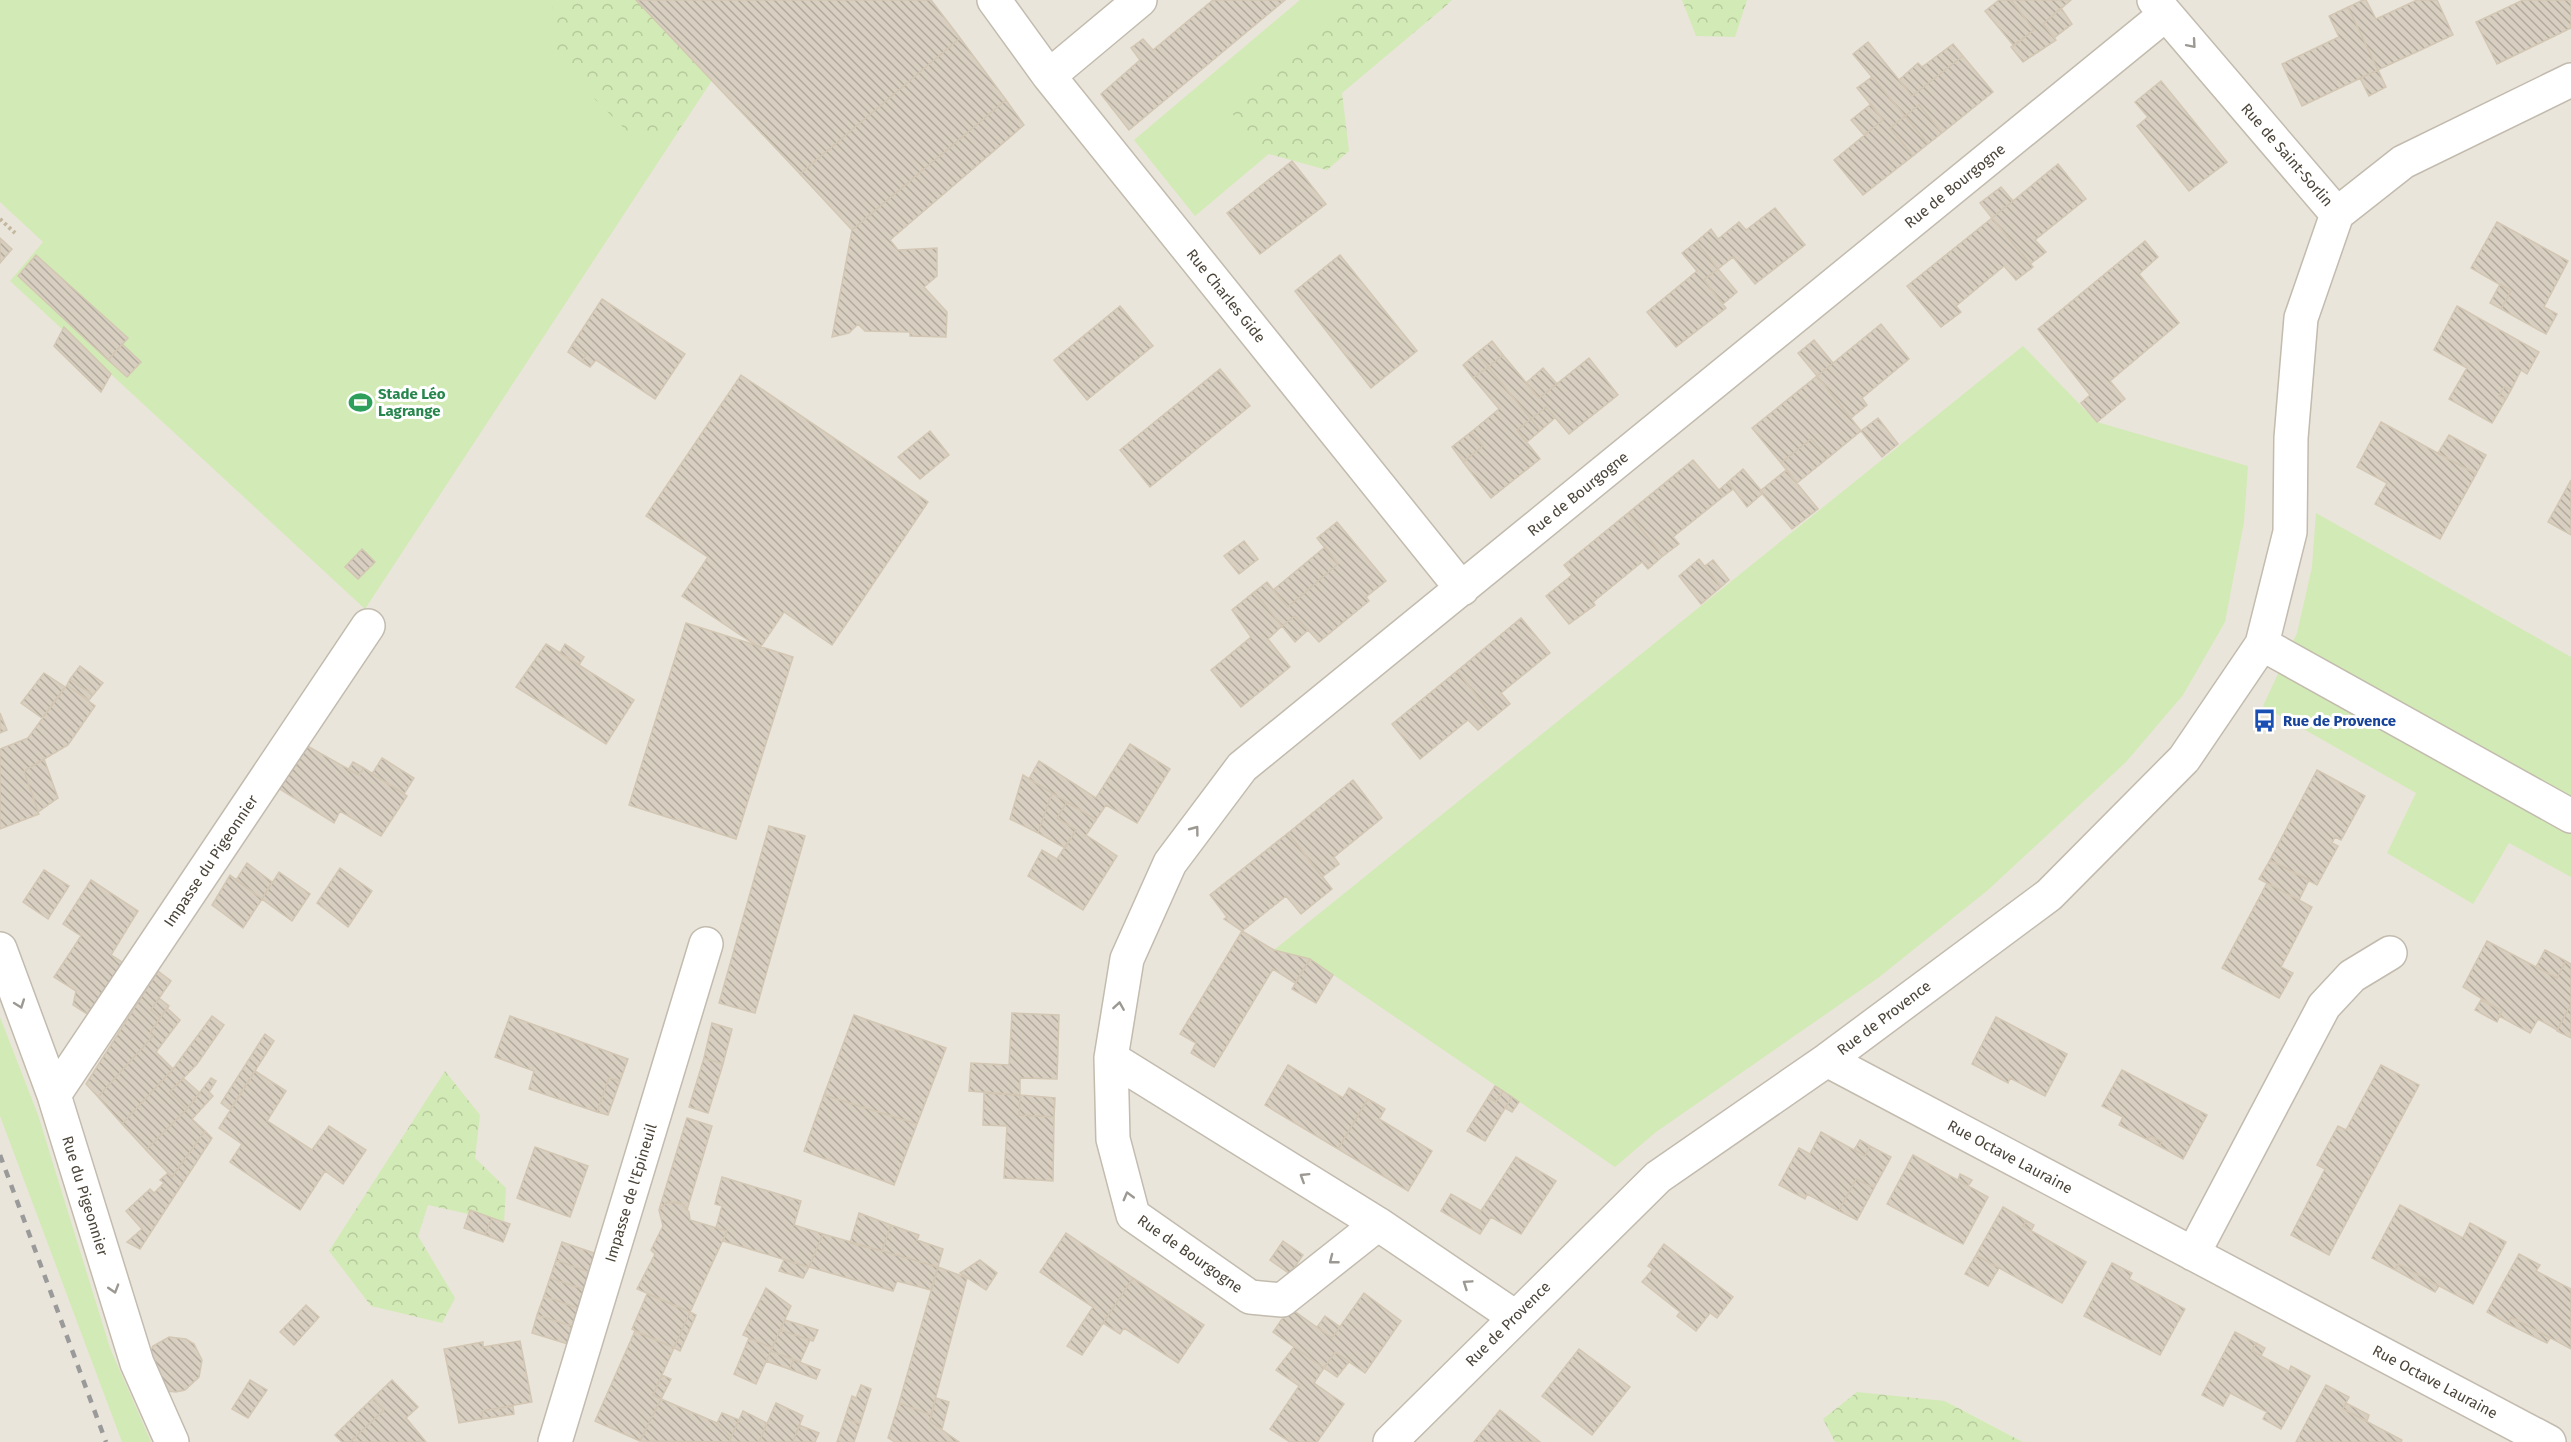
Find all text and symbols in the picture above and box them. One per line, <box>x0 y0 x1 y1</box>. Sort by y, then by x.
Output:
one-way arrow <box>2185 37 2196 48</box>
street label: Rue de Saint-Sorlin <box>2237 100 2337 210</box>
street label: Rue de Bourgogne <box>1901 140 2009 232</box>
street label: Rue Charles Gide <box>1183 246 1269 346</box>
place label: Stade Léo Lagrange <box>378 385 446 420</box>
sports icon: Stade Léo Lagrange <box>347 390 373 416</box>
street label: Rue de Bourgogne <box>1524 448 1632 540</box>
bus stop icon: Rue de Provence <box>2252 708 2278 734</box>
place label: Rue de Provence <box>2283 712 2396 730</box>
street label: Impasse du Pigeonnier <box>160 792 262 930</box>
one-way arrow <box>1188 825 1199 836</box>
street label: Rue de Provence <box>1834 977 1934 1059</box>
one-way arrow <box>13 998 26 1009</box>
one-way arrow <box>1112 1002 1125 1012</box>
street label: Rue Octave Lauraine <box>1944 1116 2076 1198</box>
street label: Impasse de l'Epineuil <box>601 1121 661 1264</box>
street label: Rue du Pigeonnier <box>58 1134 112 1259</box>
one-way arrow <box>1300 1173 1310 1185</box>
one-way arrow <box>1123 1192 1136 1202</box>
street label: Rue de Bourgogne <box>1134 1211 1246 1297</box>
one-way arrow <box>1328 1253 1339 1264</box>
street label: Rue de Provence <box>1462 1278 1554 1370</box>
one-way arrow <box>1463 1280 1474 1291</box>
one-way arrow <box>107 1283 119 1294</box>
street label: Rue Octave Lauraine <box>2369 1341 2501 1423</box>

